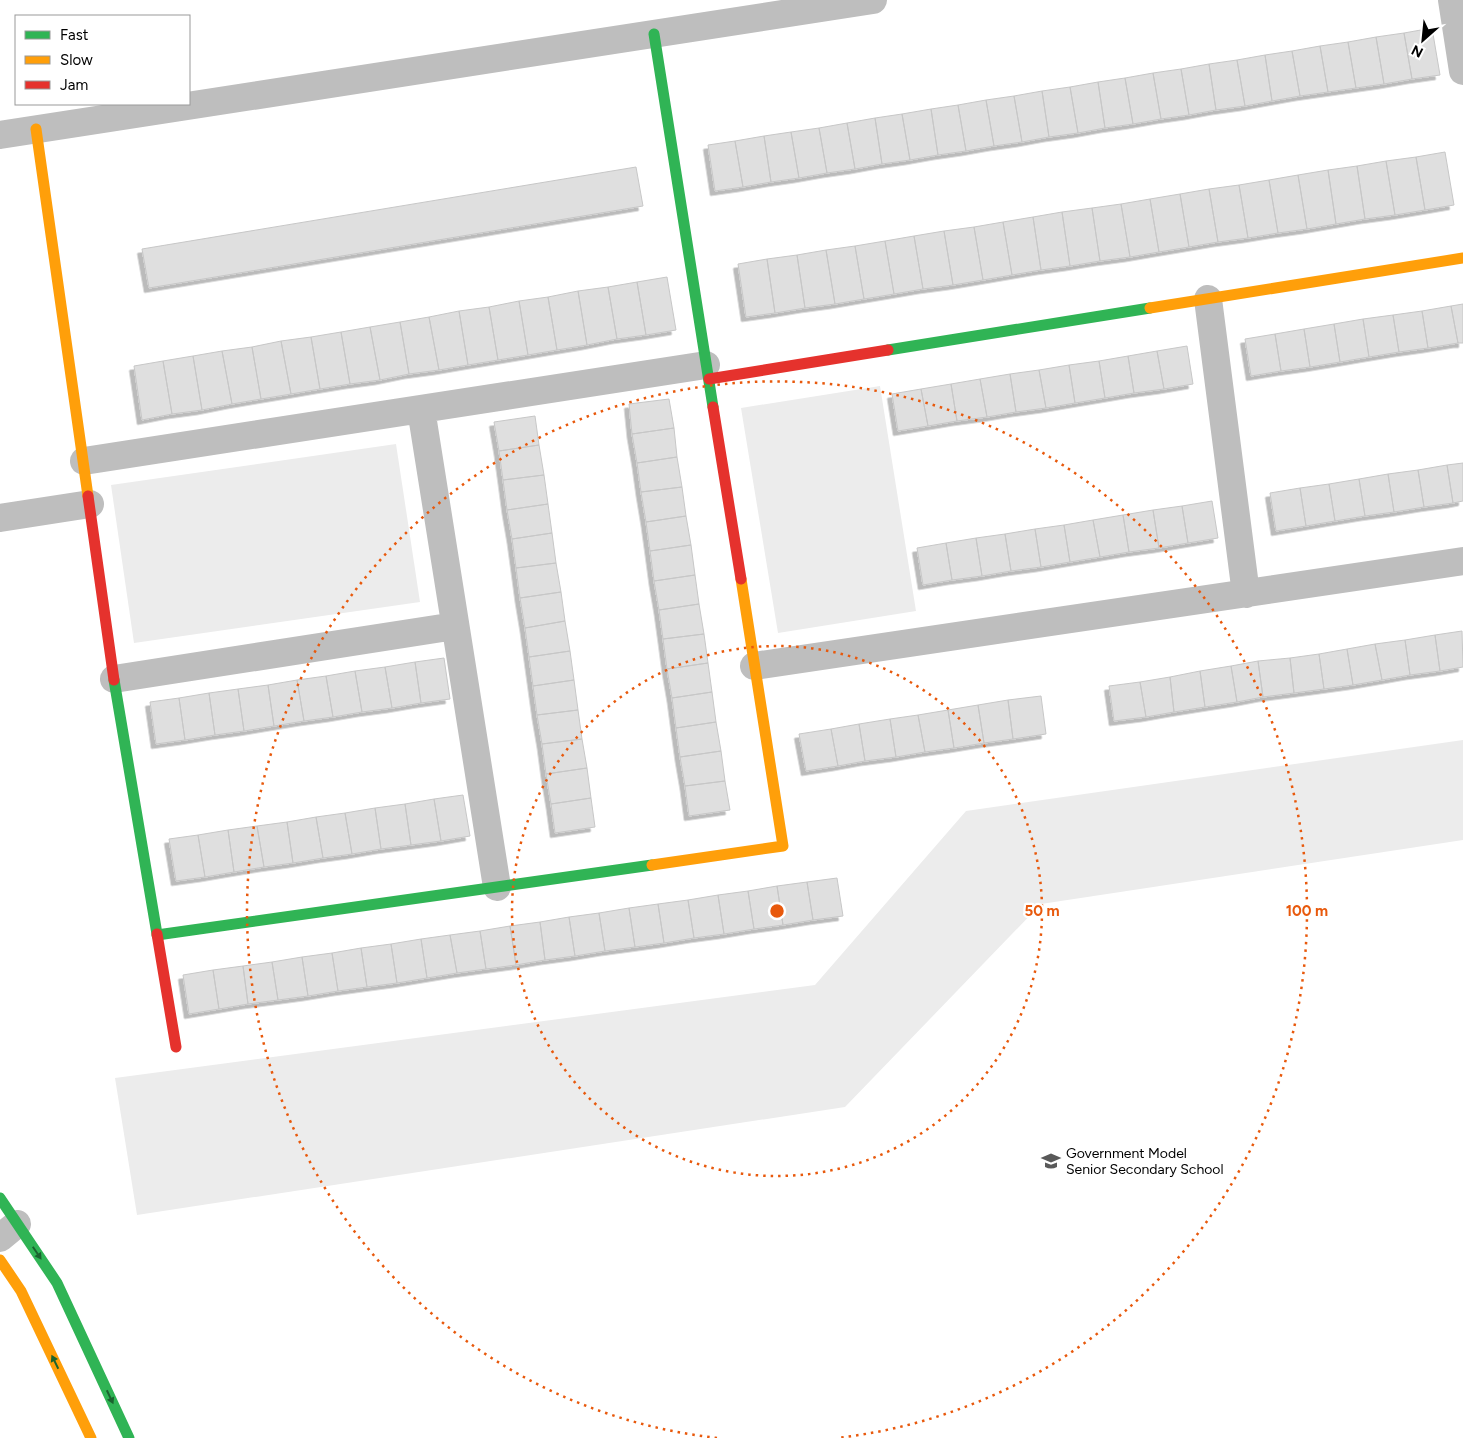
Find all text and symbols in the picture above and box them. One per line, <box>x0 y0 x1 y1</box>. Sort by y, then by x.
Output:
legend <box>15 15 190 105</box>
north arrow <box>1398 15 1448 65</box>
text: Fast <box>60 26 89 44</box>
text: N <box>1409 41 1426 61</box>
text: Slow <box>60 51 93 69</box>
text: Jam <box>60 76 88 94</box>
centre of rings <box>768 902 786 920</box>
text: 50 m <box>1024 902 1060 920</box>
text: 100 m <box>1286 902 1328 920</box>
place label: Government Model Senior Secondary School <box>1066 1145 1224 1178</box>
school or university icon: Government Model Senior Secondary School <box>1040 1150 1062 1172</box>
one-way arrow <box>32 1246 42 1259</box>
one-way arrow <box>51 1355 59 1370</box>
one-way arrow <box>107 1390 115 1404</box>

